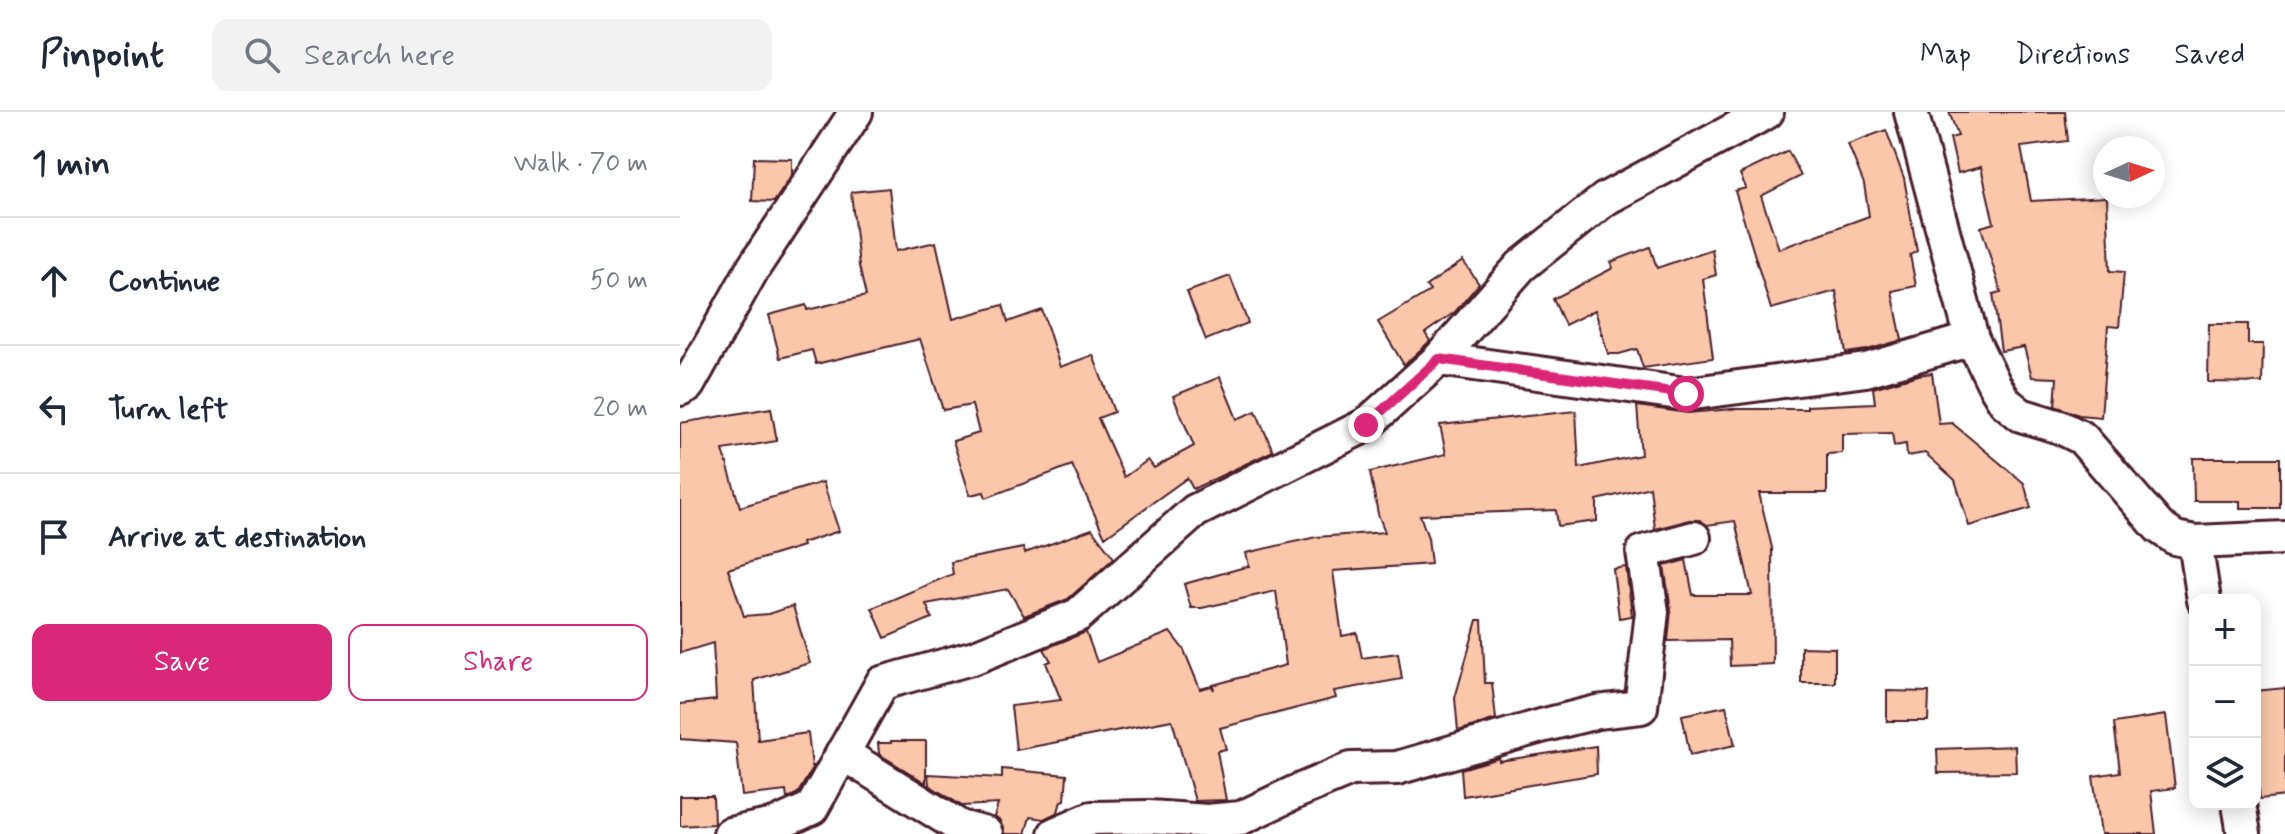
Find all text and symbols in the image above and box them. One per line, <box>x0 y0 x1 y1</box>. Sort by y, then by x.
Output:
search box <box>212 19 772 91</box>
text: Pinpoint <box>40 31 164 80</box>
icon: search <box>240 33 284 77</box>
text: Search here <box>304 36 455 75</box>
text: Map <box>1920 37 1971 74</box>
text: Directions <box>2015 37 2130 74</box>
text: Saved <box>2174 37 2245 74</box>
north arrow <box>2093 136 2165 208</box>
text: 1 min <box>32 142 110 187</box>
text: Walk · 70 m <box>513 147 648 181</box>
icon: ahead <box>32 259 76 303</box>
text: Continue <box>108 262 220 301</box>
text: 50 m <box>590 264 648 298</box>
route start <box>1668 376 1704 412</box>
icon: left <box>32 387 76 431</box>
text: Turn left <box>108 390 228 429</box>
text: 20 m <box>593 392 648 426</box>
route end <box>1348 407 1384 443</box>
icon: arrive <box>32 515 76 559</box>
text: Arrive at destination <box>108 518 366 557</box>
map controls <box>2189 594 2261 810</box>
button: + <box>2189 594 2261 666</box>
button: Save <box>32 624 332 701</box>
button: Share <box>348 624 648 701</box>
button: − <box>2189 666 2261 738</box>
button: layers <box>2189 738 2261 810</box>

